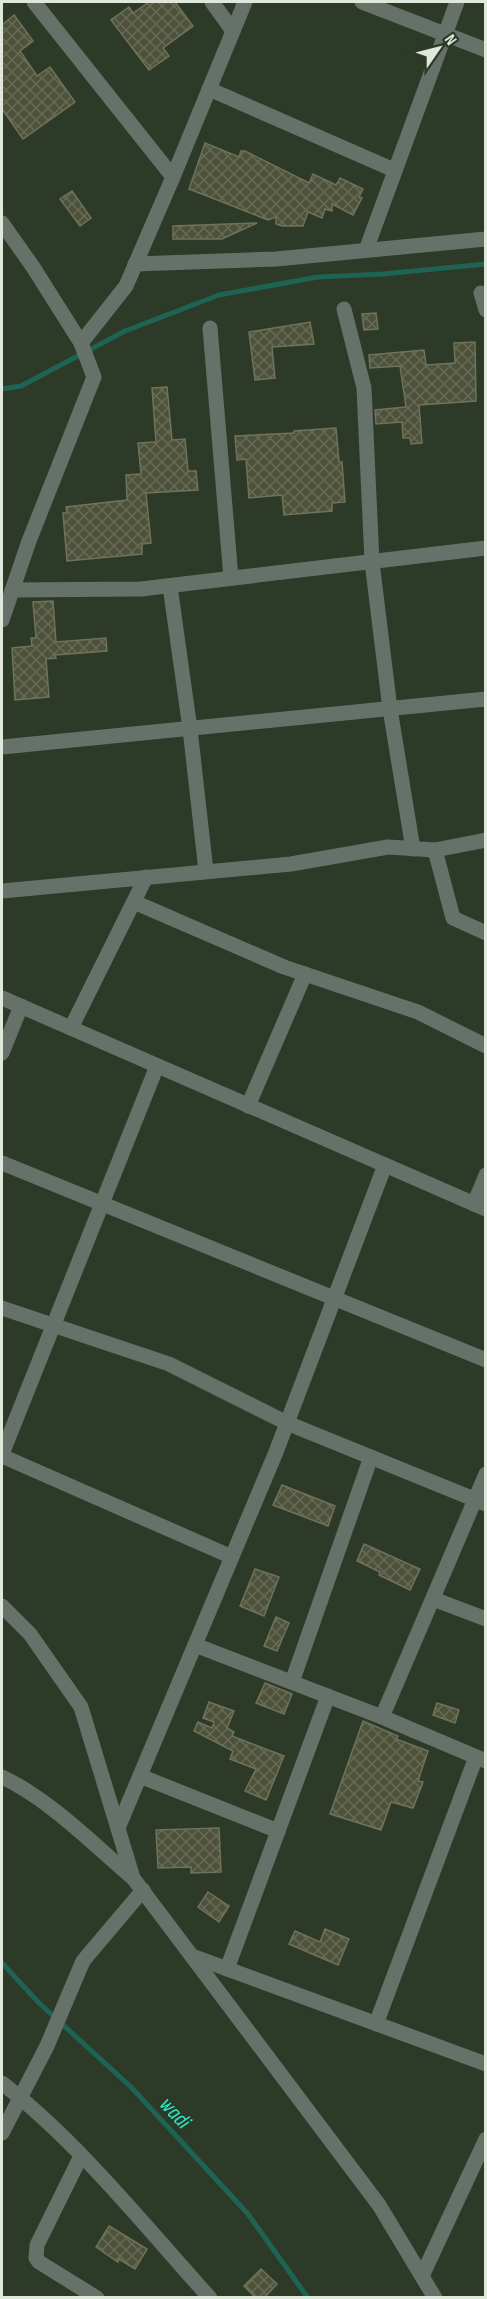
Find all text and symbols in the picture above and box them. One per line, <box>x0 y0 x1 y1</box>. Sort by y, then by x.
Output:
north arrow <box>409 18 469 78</box>
text: N <box>440 31 460 49</box>
water label: wadi <box>153 2091 197 2135</box>

